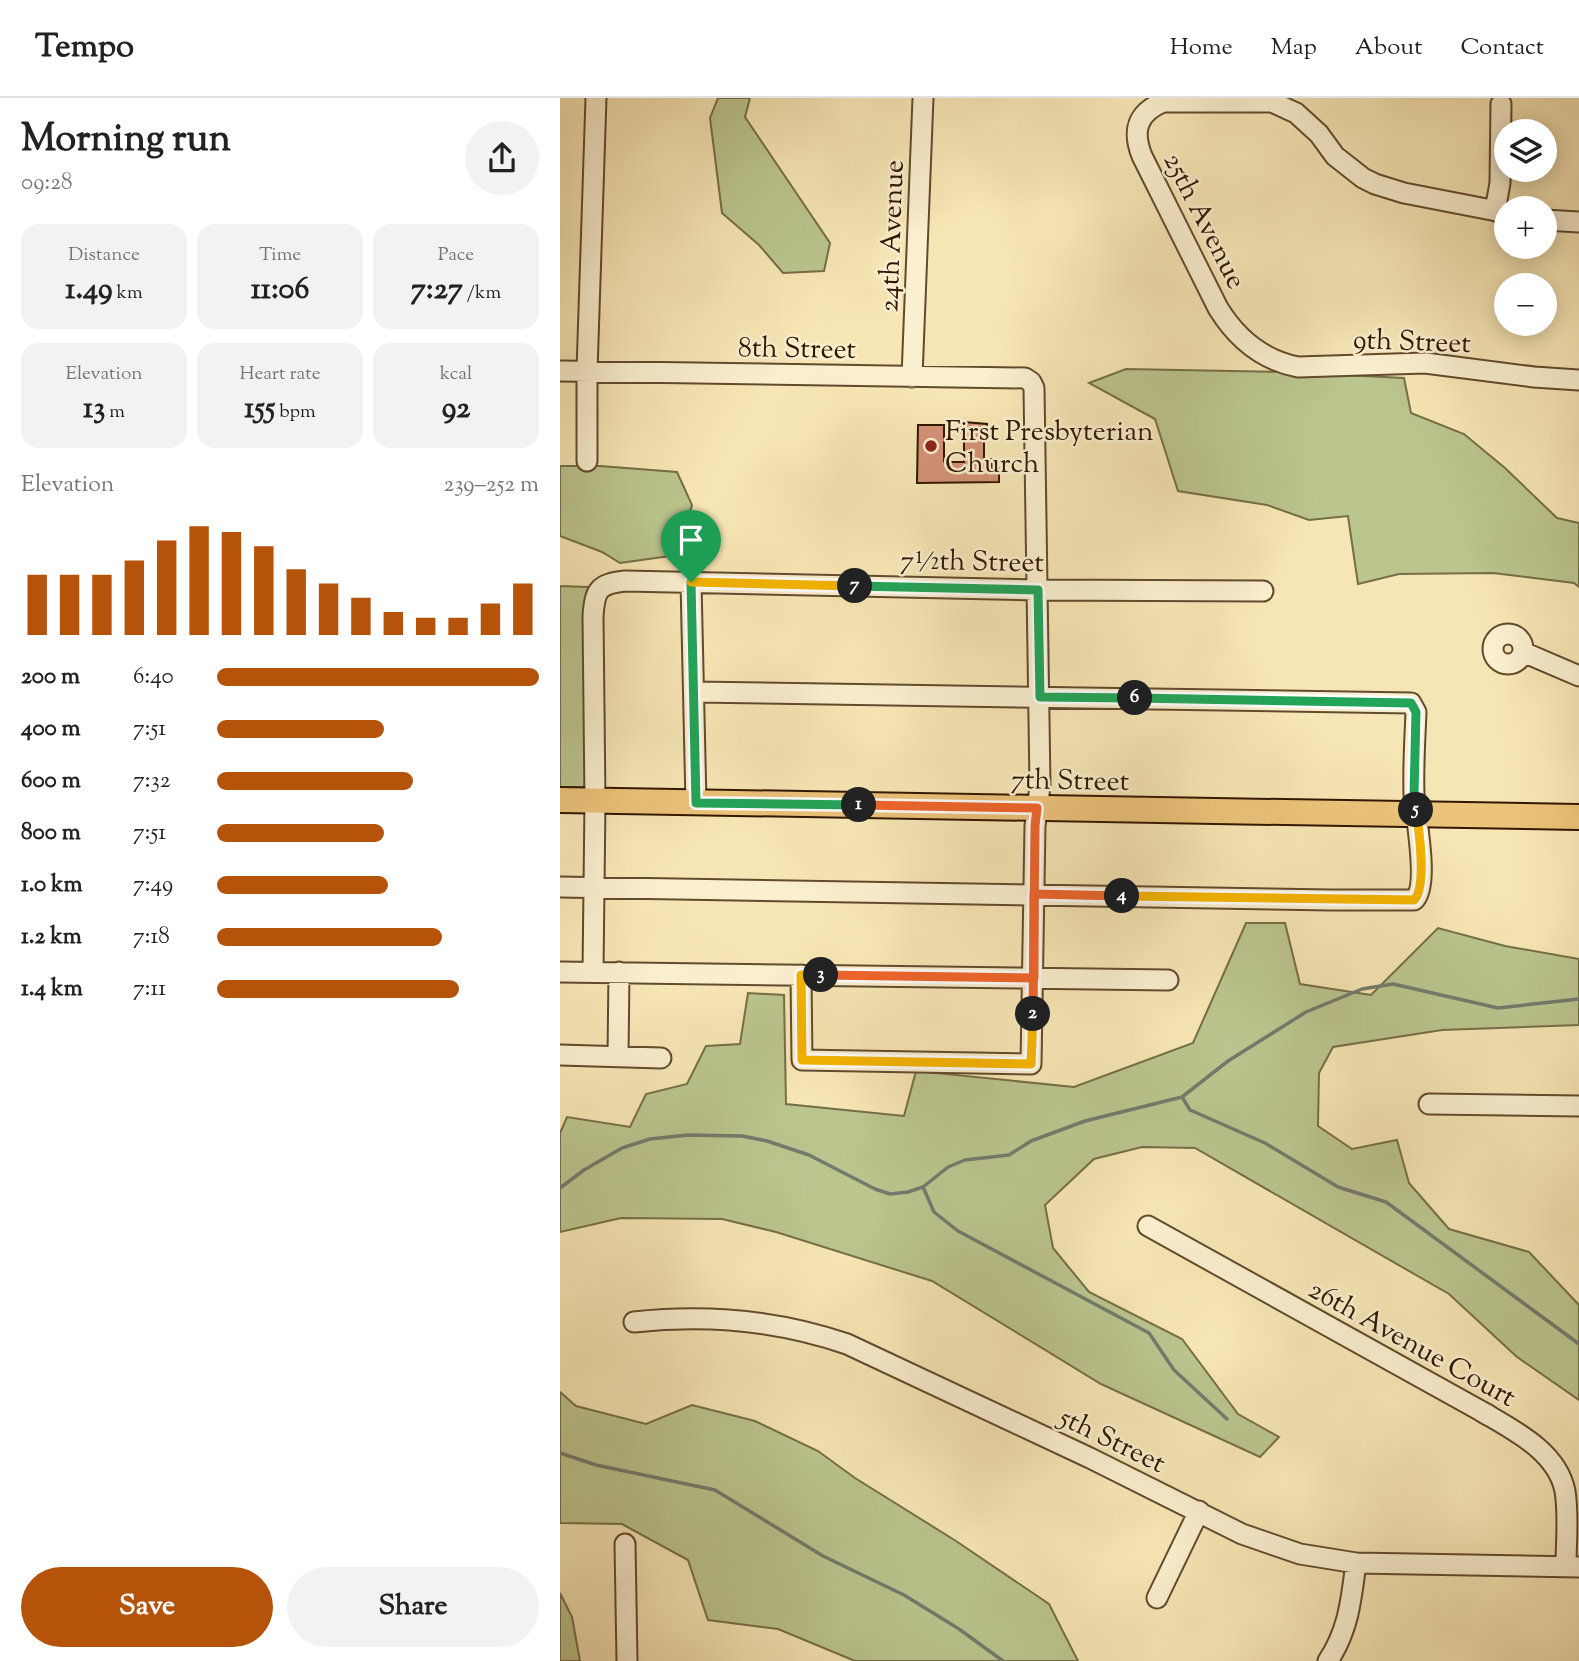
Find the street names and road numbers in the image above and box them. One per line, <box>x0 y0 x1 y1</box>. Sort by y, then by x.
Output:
street label: 25th Avenue <box>1152 146 1255 296</box>
street label: 24th Avenue <box>870 159 916 313</box>
street label: 9th Street <box>1352 321 1472 365</box>
street label: 8th Street <box>737 329 857 371</box>
street label: 7½th Street <box>900 542 1045 584</box>
street label: 7th Street <box>1010 761 1130 803</box>
street label: 26th Avenue Court <box>1301 1271 1523 1418</box>
street label: 5th Street <box>1050 1398 1172 1485</box>

